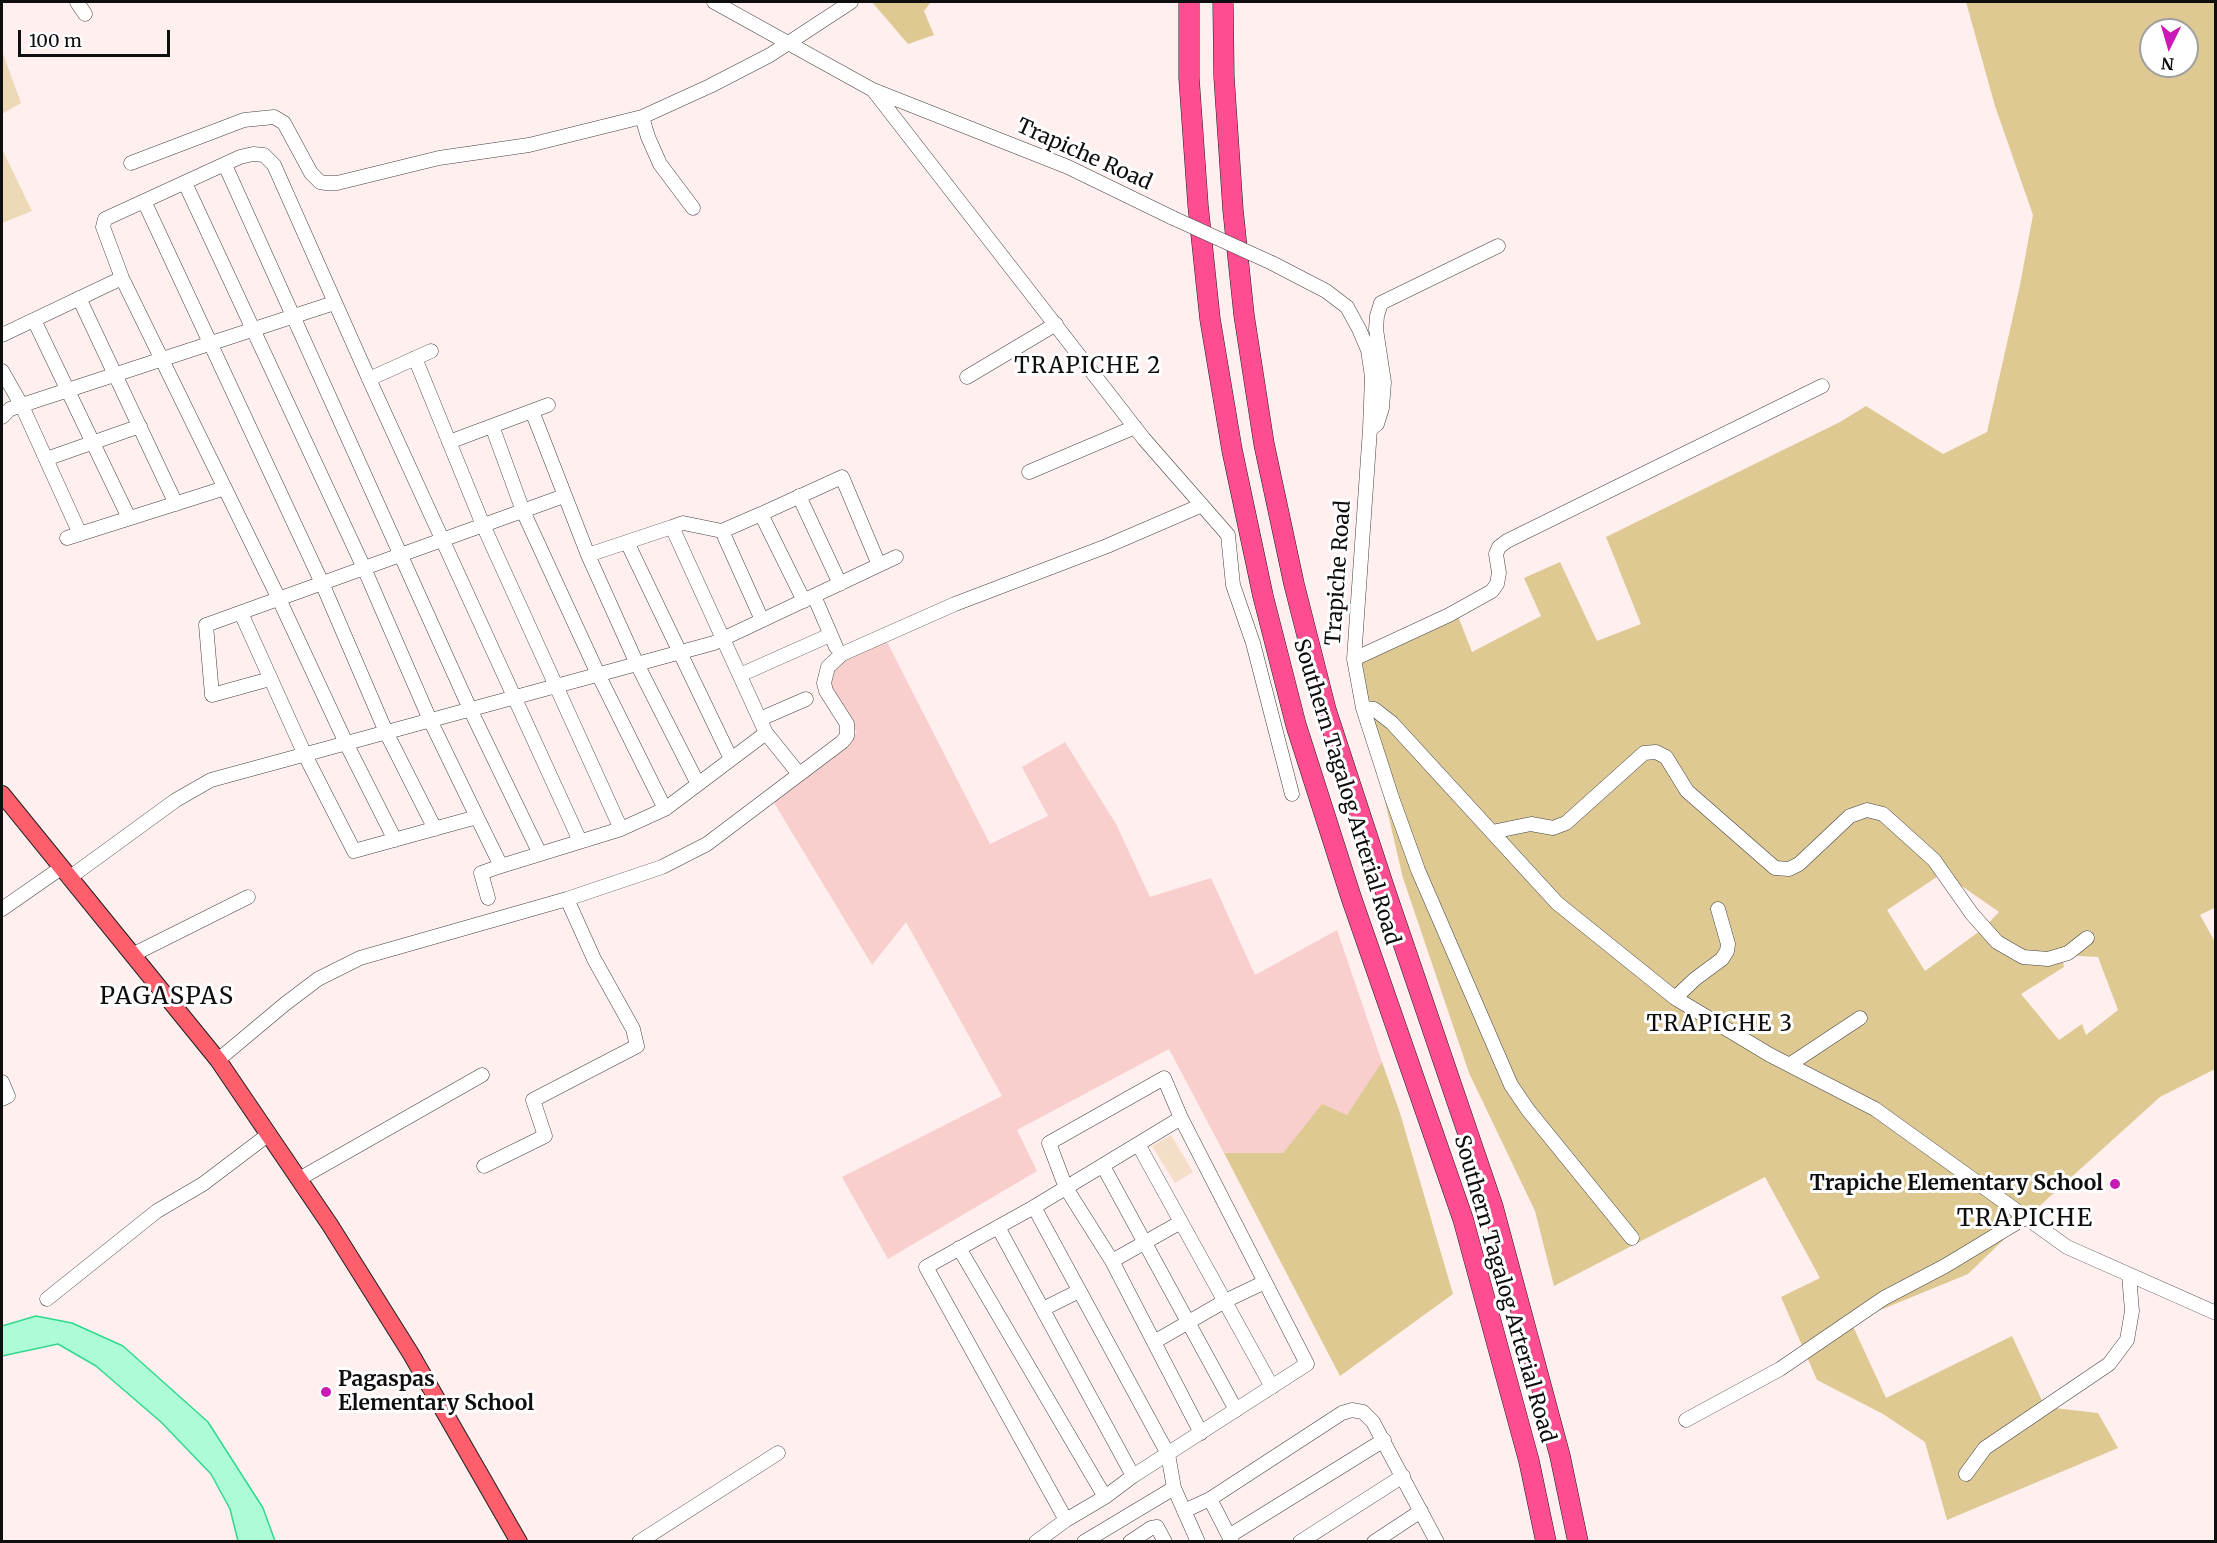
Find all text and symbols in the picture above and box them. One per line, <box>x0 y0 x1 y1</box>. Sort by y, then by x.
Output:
scale bar <box>21 18 172 56</box>
north arrow <box>2139 18 2199 78</box>
text: 100 m <box>29 29 82 52</box>
text: N <box>2160 53 2175 74</box>
street label: Trapiche Road <box>1012 114 1156 196</box>
district label: TRAPICHE 2 <box>1014 354 1162 380</box>
street label: Trapiche Road <box>1321 500 1357 646</box>
street label: Southern Tagalog Arterial Road <box>1287 636 1405 948</box>
district label: PAGASPAS <box>100 983 234 1011</box>
district label: TRAPICHE 3 <box>1646 1012 1794 1038</box>
street label: Southern Tagalog Arterial Road <box>1448 1132 1560 1446</box>
place label: Trapiche Elementary School <box>1810 1171 2103 1197</box>
marker: Trapiche Elementary School <box>2108 1177 2122 1191</box>
district label: TRAPICHE <box>1957 1205 2093 1233</box>
place label: Pagaspas Elementary School <box>338 1367 534 1417</box>
marker: Pagaspas Elementary School <box>319 1385 333 1399</box>

